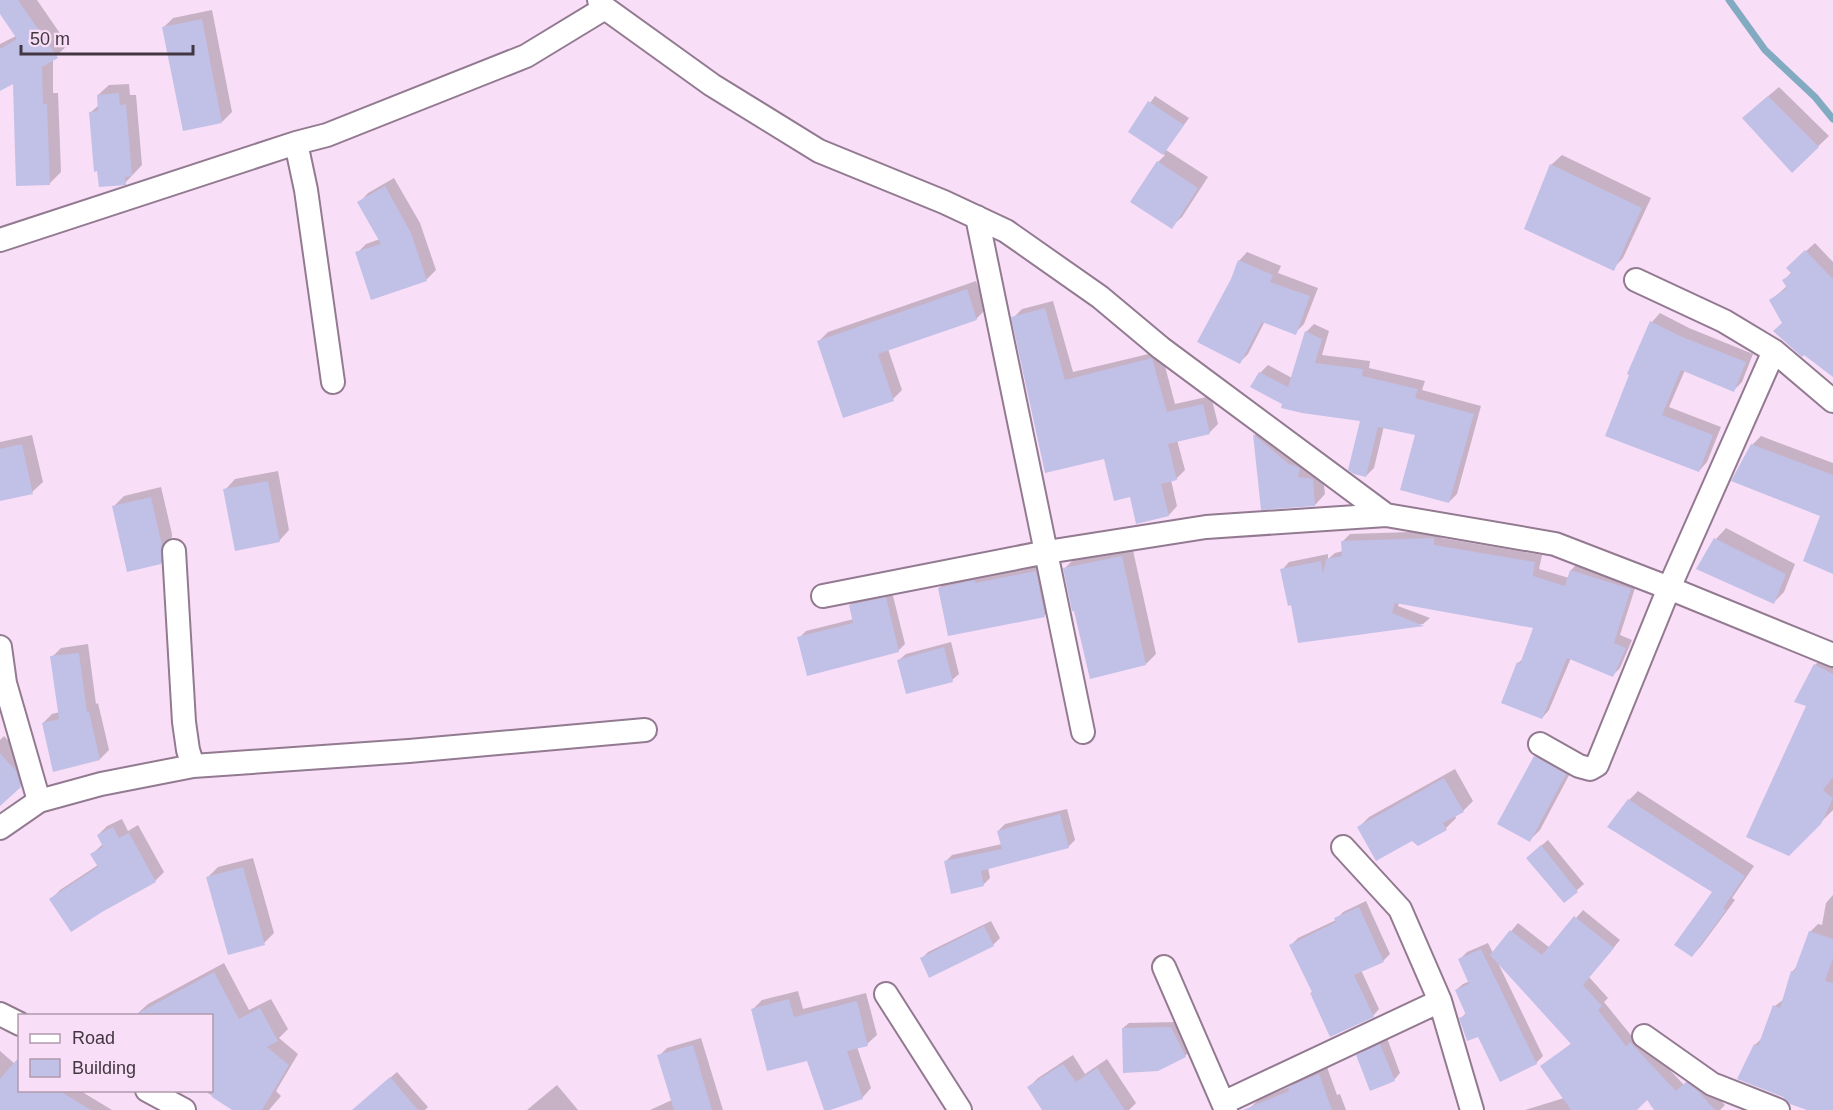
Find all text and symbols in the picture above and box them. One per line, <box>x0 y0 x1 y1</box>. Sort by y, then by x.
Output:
scale bar <box>21 18 194 56</box>
text: 50 m <box>30 29 70 49</box>
legend <box>18 1014 213 1092</box>
text: Road <box>72 1028 115 1048</box>
text: Building <box>72 1058 136 1078</box>

